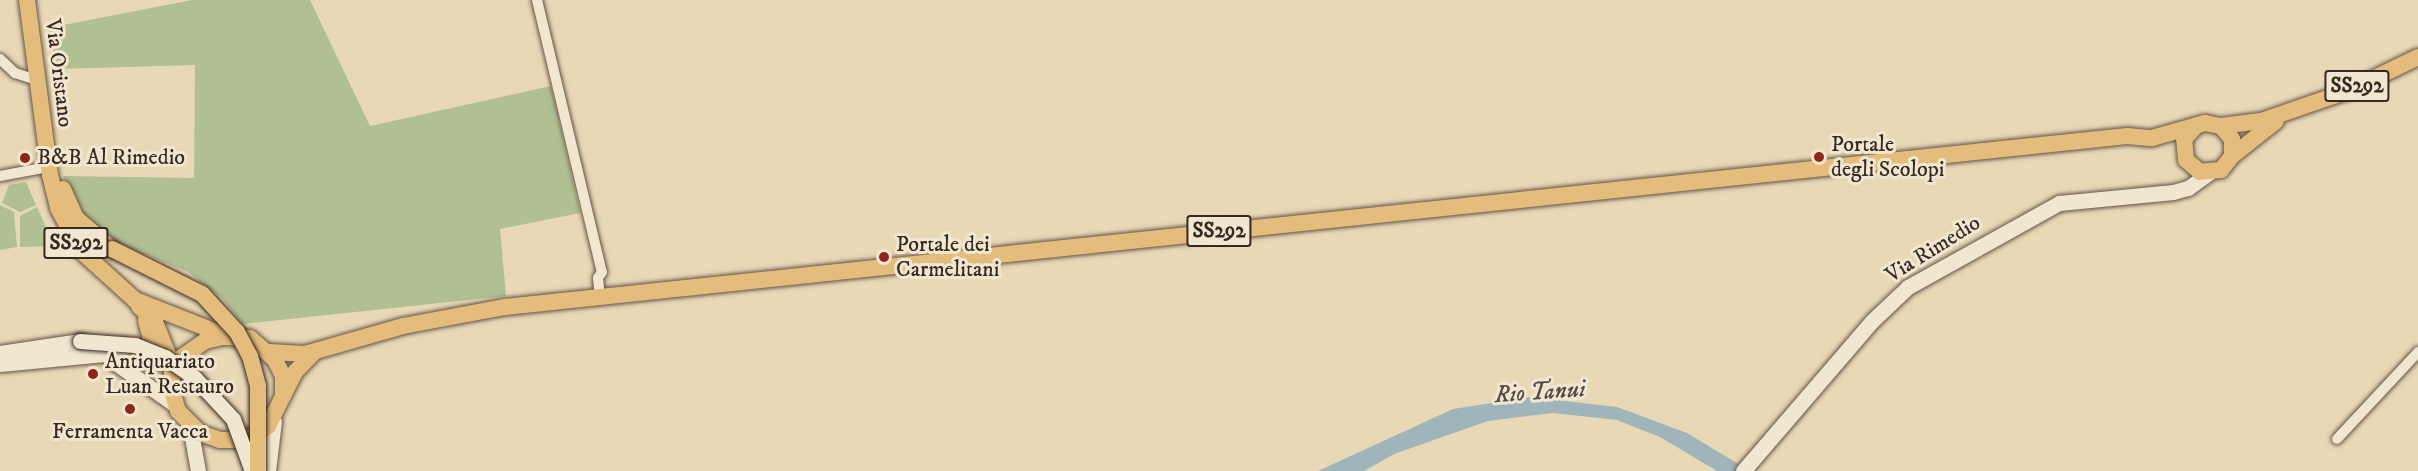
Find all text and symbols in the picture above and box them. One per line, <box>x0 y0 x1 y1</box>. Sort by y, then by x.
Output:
street label: Via Oristano <box>39 17 79 129</box>
road number: SS292 <box>2324 68 2390 104</box>
place label: Portale degli Scolopi <box>1831 131 1944 182</box>
place label: B&B Al Rimedio <box>37 145 185 171</box>
marker: Portale degli Scolopi <box>1812 150 1826 164</box>
marker: B&B Al Rimedio <box>18 151 32 165</box>
street label: Via Rimedio <box>1881 210 1985 288</box>
road number: SS292 <box>1186 213 1252 249</box>
road number: SS292 <box>43 225 109 261</box>
place label: Portale dei Carmelitani <box>896 231 999 282</box>
marker: Portale dei Carmelitani <box>877 250 891 264</box>
place label: Antiquariato Luan Restauro <box>105 348 234 400</box>
marker: Antiquariato Luan Restauro <box>86 367 100 381</box>
water label: Rio Tanui <box>1493 375 1587 411</box>
marker: Ferramenta Vacca <box>123 402 137 416</box>
place label: Ferramenta Vacca <box>52 419 208 445</box>

